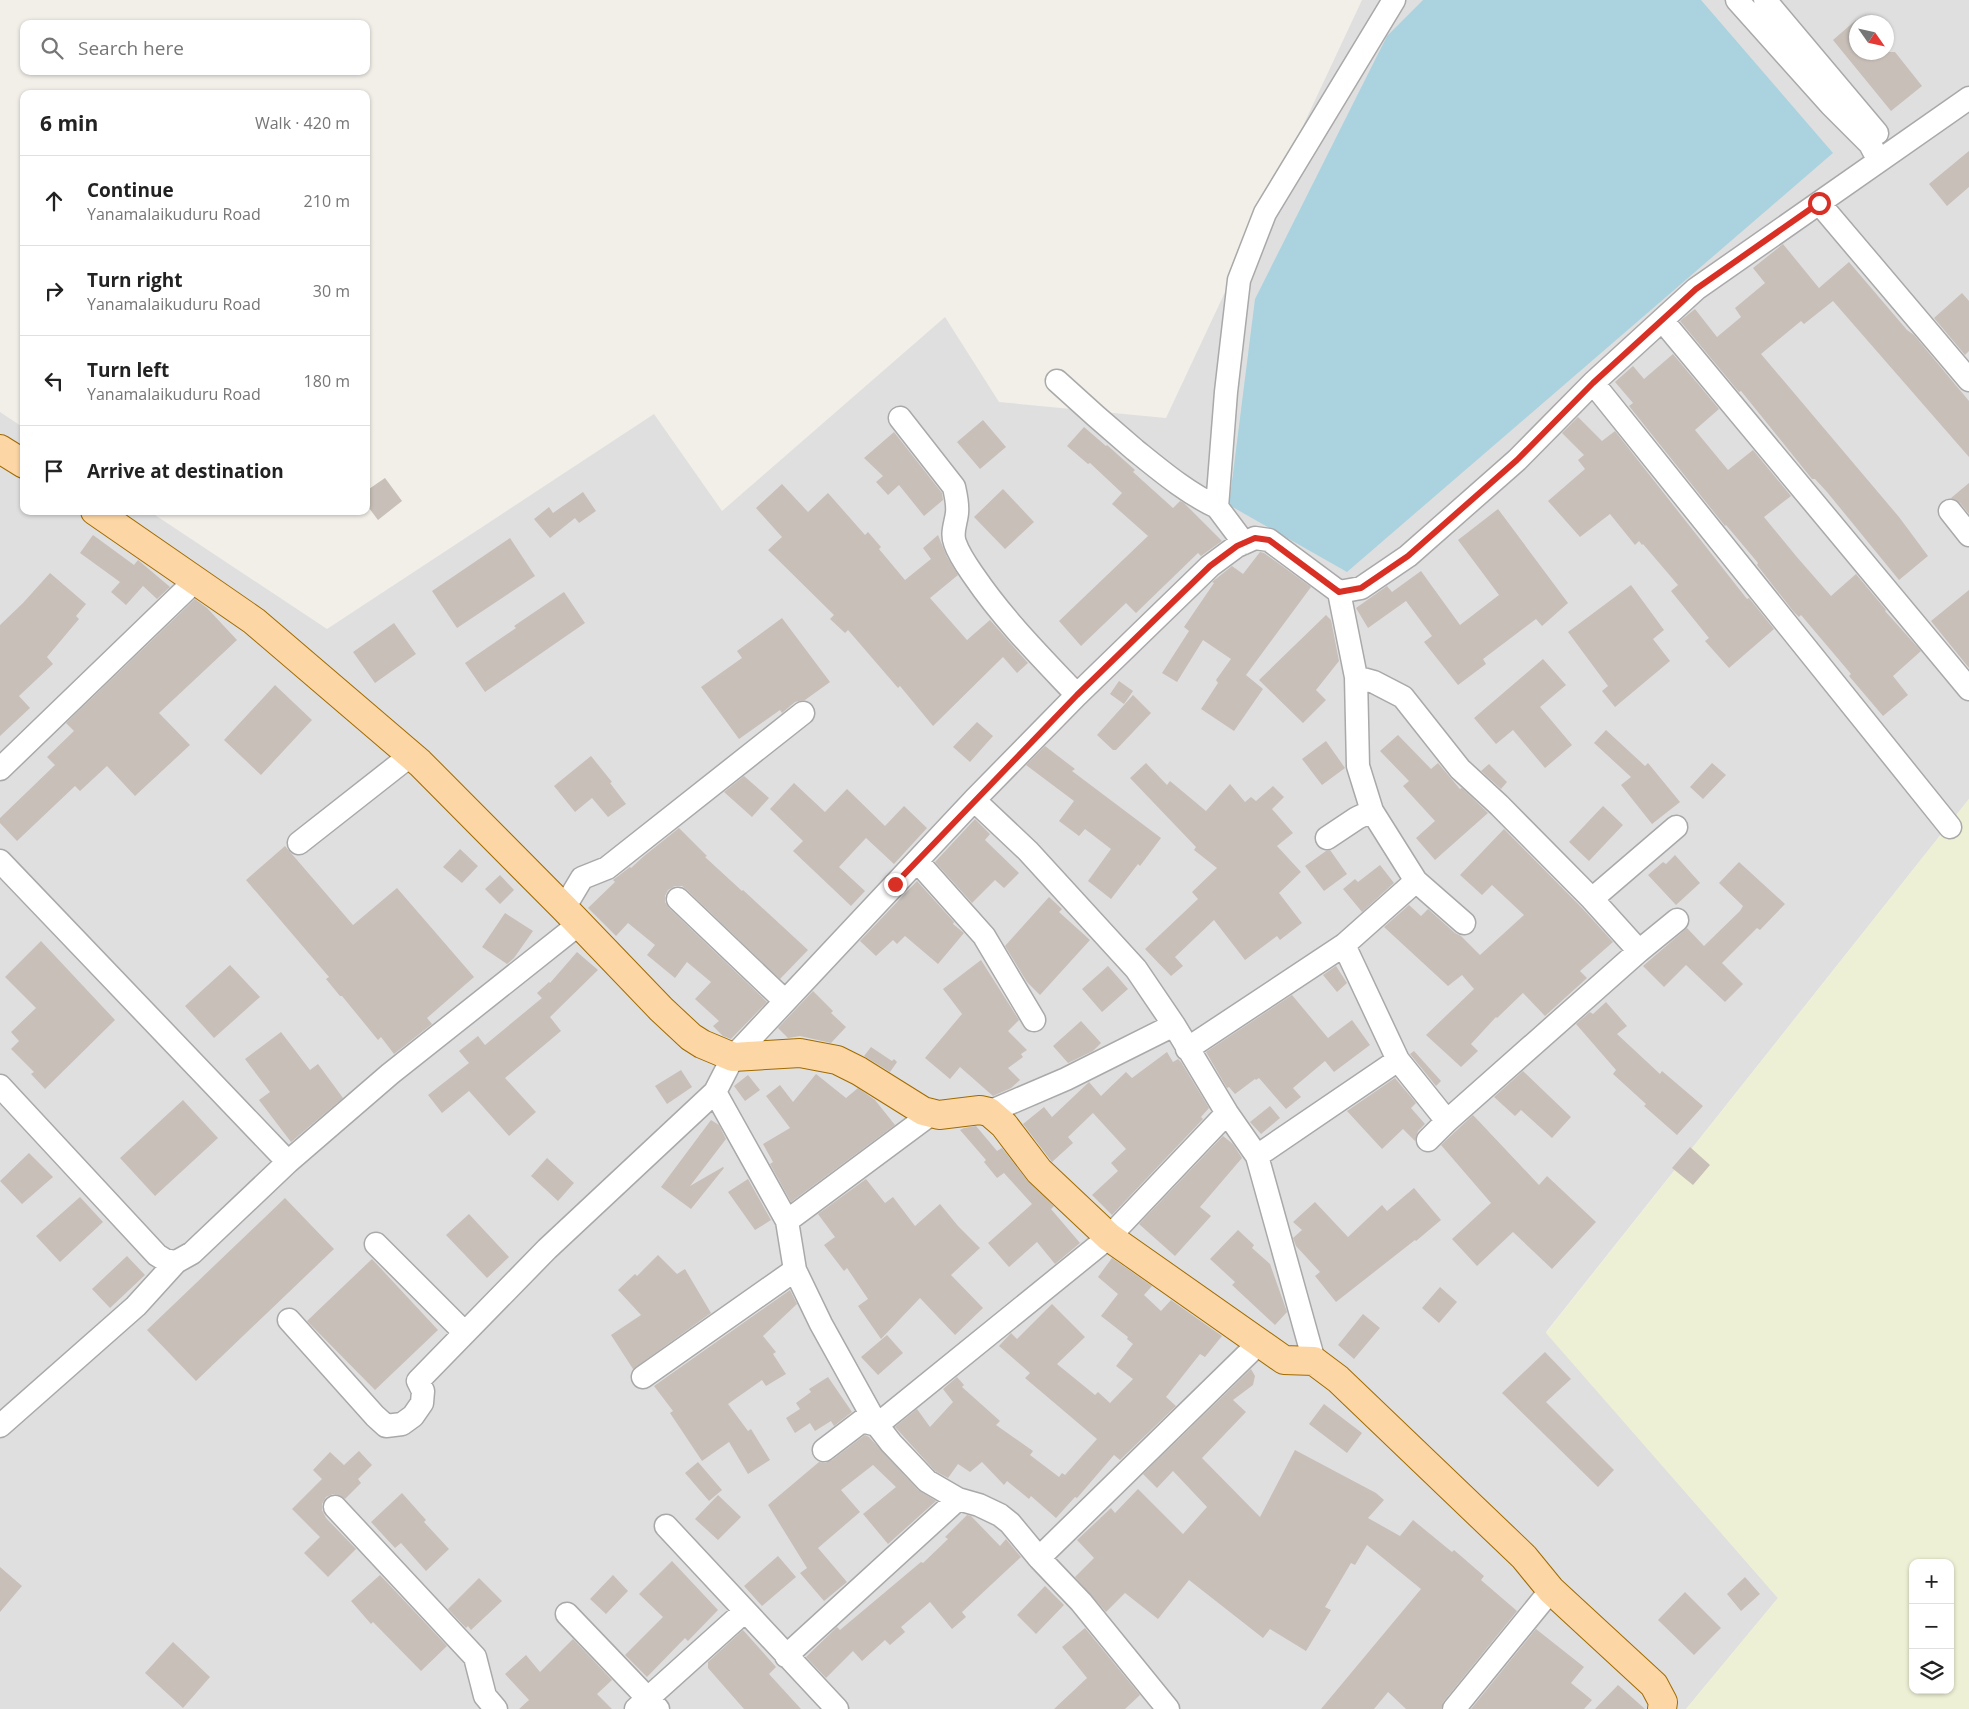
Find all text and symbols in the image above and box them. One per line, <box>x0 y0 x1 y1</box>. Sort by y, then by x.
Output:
north arrow <box>1849 15 1894 60</box>
search box <box>20 20 370 75</box>
icon: search <box>38 34 66 62</box>
text: Search here <box>78 35 184 61</box>
text: 6 min <box>40 109 98 137</box>
text: Walk · 420 m <box>255 112 350 134</box>
text: Continue <box>87 177 174 203</box>
icon: ahead <box>40 187 68 215</box>
text: 210 m <box>304 190 350 212</box>
route start <box>1808 192 1831 215</box>
text: Yanamalaikuduru Road <box>87 203 261 225</box>
text: Turn right <box>87 267 182 293</box>
icon: right <box>40 277 68 305</box>
text: 30 m <box>313 280 350 302</box>
text: Yanamalaikuduru Road <box>87 293 261 315</box>
text: Turn left <box>87 357 169 383</box>
icon: left <box>40 367 68 395</box>
text: 180 m <box>304 370 350 392</box>
text: Yanamalaikuduru Road <box>87 383 261 405</box>
icon: arrive <box>40 457 68 485</box>
text: Arrive at destination <box>87 458 284 484</box>
route end <box>884 873 907 896</box>
map controls <box>1909 1559 1954 1694</box>
button: + <box>1909 1559 1954 1604</box>
button: − <box>1909 1604 1954 1649</box>
button: layers <box>1909 1649 1954 1694</box>

